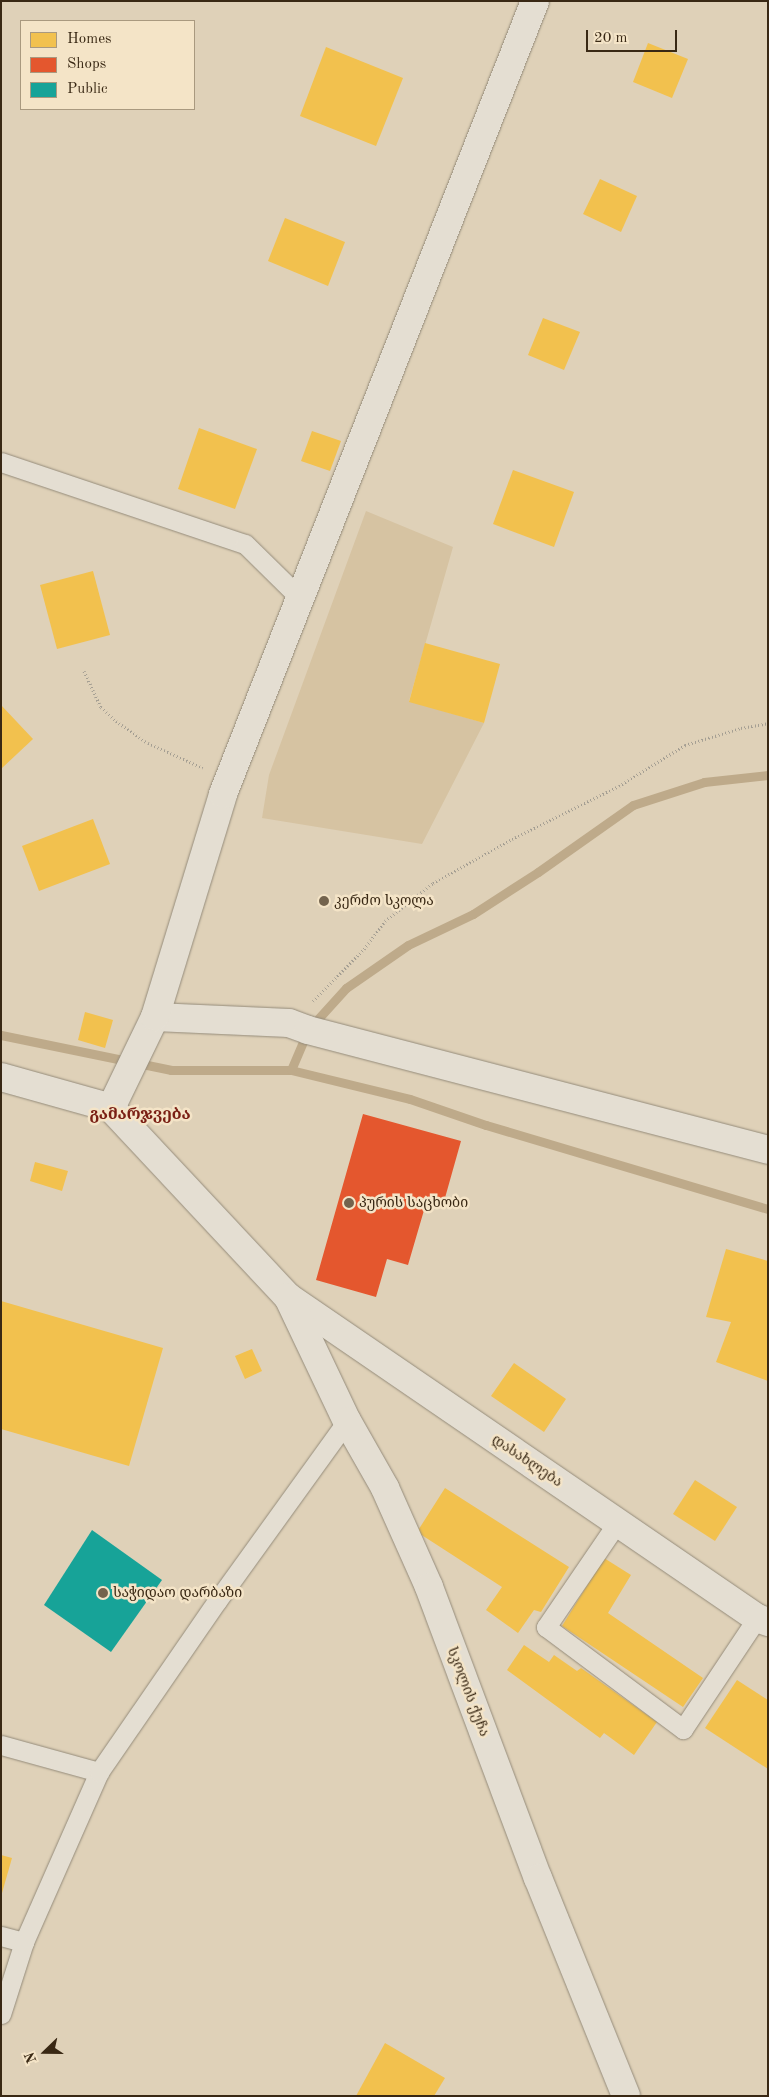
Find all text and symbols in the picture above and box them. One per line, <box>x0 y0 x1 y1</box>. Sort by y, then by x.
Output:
legend <box>20 20 195 110</box>
scale bar <box>589 20 680 52</box>
text: 20 m <box>594 31 628 46</box>
text: Homes <box>67 32 112 47</box>
text: Shops <box>67 57 106 72</box>
text: Public <box>67 82 108 97</box>
place label: კერძო სკოლა <box>334 893 434 909</box>
marker: კერძო სკოლა <box>318 895 330 907</box>
district label: გამარჯვება <box>89 1105 191 1125</box>
place label: პურის საცხობი <box>359 1195 468 1211</box>
marker: პურის საცხობი <box>343 1197 355 1209</box>
street label: დასახლება <box>489 1431 565 1491</box>
place label: საჭიდაო დარბაზი <box>113 1585 242 1601</box>
marker: საჭიდაო დარბაზი <box>97 1587 109 1599</box>
street label: სკოლის ქუჩა <box>443 1645 493 1739</box>
north arrow <box>20 2027 70 2077</box>
text: N <box>23 2050 40 2065</box>

